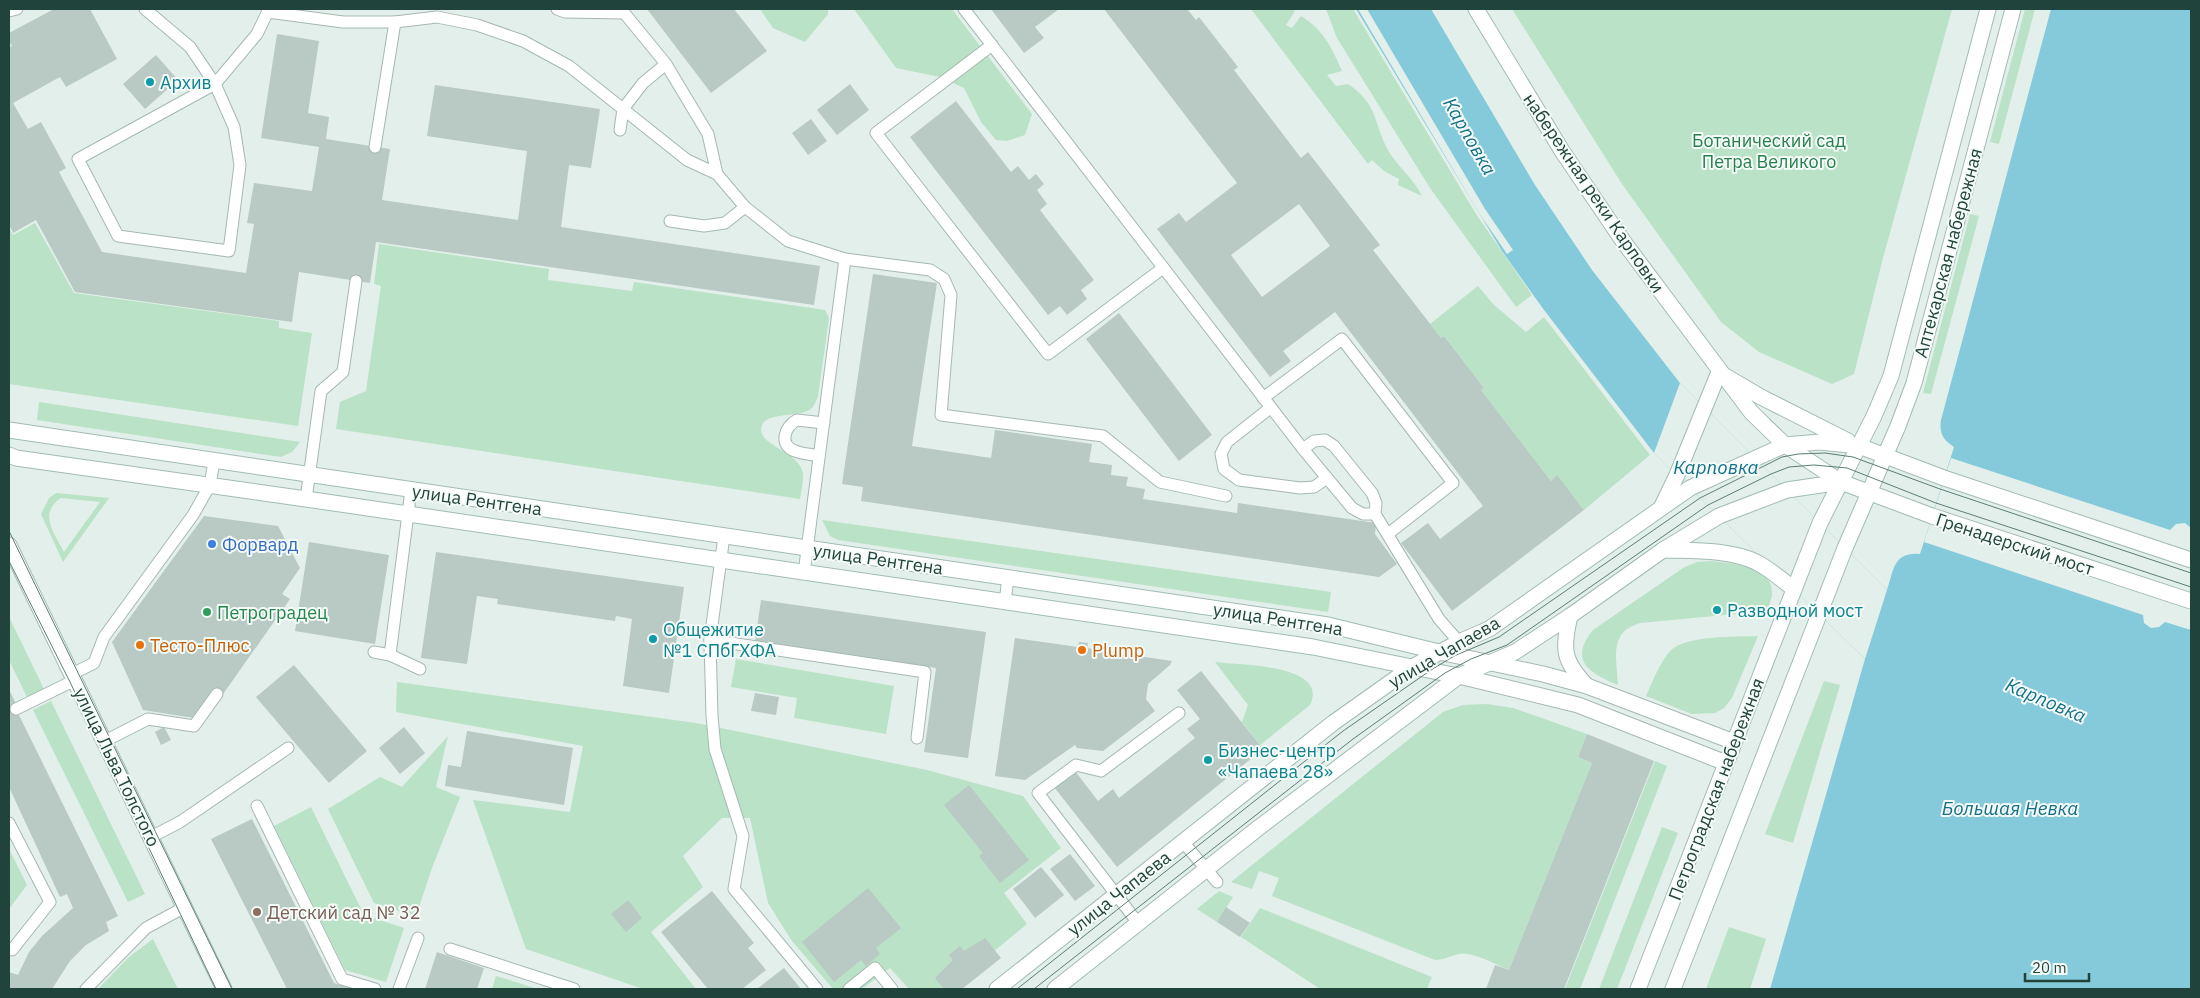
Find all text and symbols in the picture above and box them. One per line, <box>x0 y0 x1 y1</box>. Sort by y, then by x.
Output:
place label: Архив <box>160 71 212 94</box>
marker: Архив <box>144 76 156 88</box>
street label: набережная реки Карповки <box>1518 89 1670 297</box>
water label: Карповка <box>1438 93 1502 179</box>
park label: Ботанический сад Петра Великого <box>1692 129 1846 173</box>
street label: Аптекарская набережная <box>1909 146 1987 360</box>
water label: Карповка <box>1673 455 1759 479</box>
street label: улица Рентгена <box>410 479 544 521</box>
street label: Гренадерский мост <box>1933 508 2097 581</box>
place label: Форвард <box>222 533 299 556</box>
marker: Форвард <box>206 538 218 550</box>
street label: улица Рентгена <box>811 538 945 580</box>
street label: улица Рентгена <box>1211 597 1345 641</box>
place label: Разводной мост <box>1727 599 1863 622</box>
place label: Петроградец <box>217 601 328 624</box>
marker: Разводной мост <box>1711 604 1723 616</box>
marker: Петроградец <box>201 606 213 618</box>
street label: улица Чапаева <box>1384 611 1504 693</box>
place label: Общежитие №1 СПбГХФА <box>663 618 777 662</box>
marker: Общежитие №1 СПбГХФА <box>647 633 659 645</box>
place label: Тесто-Плюс <box>150 634 250 657</box>
marker: Тесто-Плюс <box>134 639 146 651</box>
place label: Plump <box>1092 639 1144 662</box>
marker: Plump <box>1076 644 1088 656</box>
water label: Карповка <box>2002 672 2090 728</box>
street label: Петроградская набережная <box>1663 674 1769 904</box>
street label: улица Льва Толстого <box>69 684 165 850</box>
place label: Бизнес-центр «Чапаева 28» <box>1218 739 1336 783</box>
marker: Бизнес-центр «Чапаева 28» <box>1202 754 1214 766</box>
water label: Большая Невка <box>1942 796 2078 820</box>
street label: улица Чапаева <box>1063 845 1176 940</box>
place label: Детский сад № 32 <box>267 901 421 924</box>
marker: Детский сад № 32 <box>251 906 263 918</box>
scale bar <box>2025 950 2089 982</box>
text: 20 m <box>2032 958 2067 977</box>

